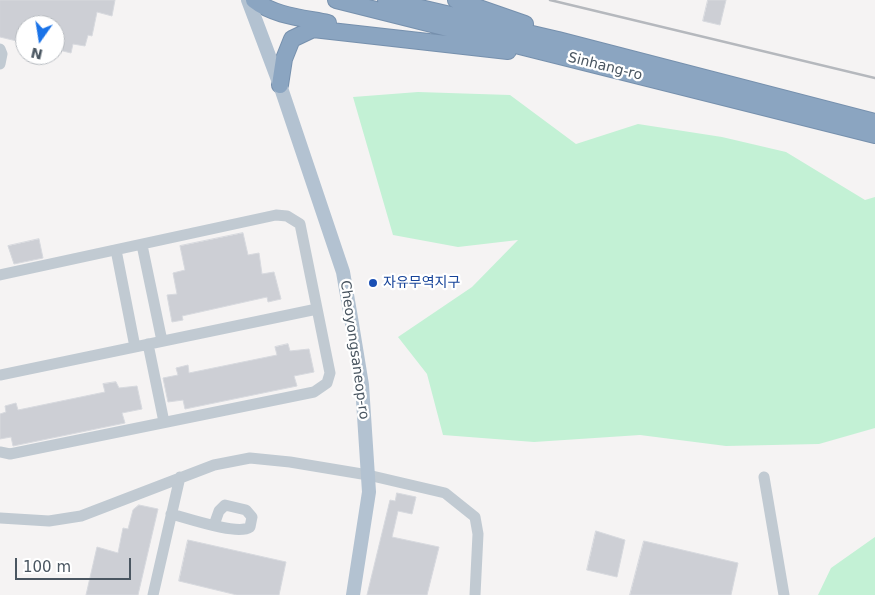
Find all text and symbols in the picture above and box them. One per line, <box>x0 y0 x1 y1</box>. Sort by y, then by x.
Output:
north arrow <box>15 15 65 65</box>
text: N <box>29 45 44 63</box>
street label: Sinhang-ro <box>566 50 644 84</box>
place label: 자유무역지구 <box>383 275 460 291</box>
marker: 자유무역지구 <box>367 277 379 289</box>
street label: Cheoyongsaneop-ro <box>336 279 372 421</box>
scale bar <box>18 548 134 580</box>
text: 100 m <box>23 558 71 576</box>

